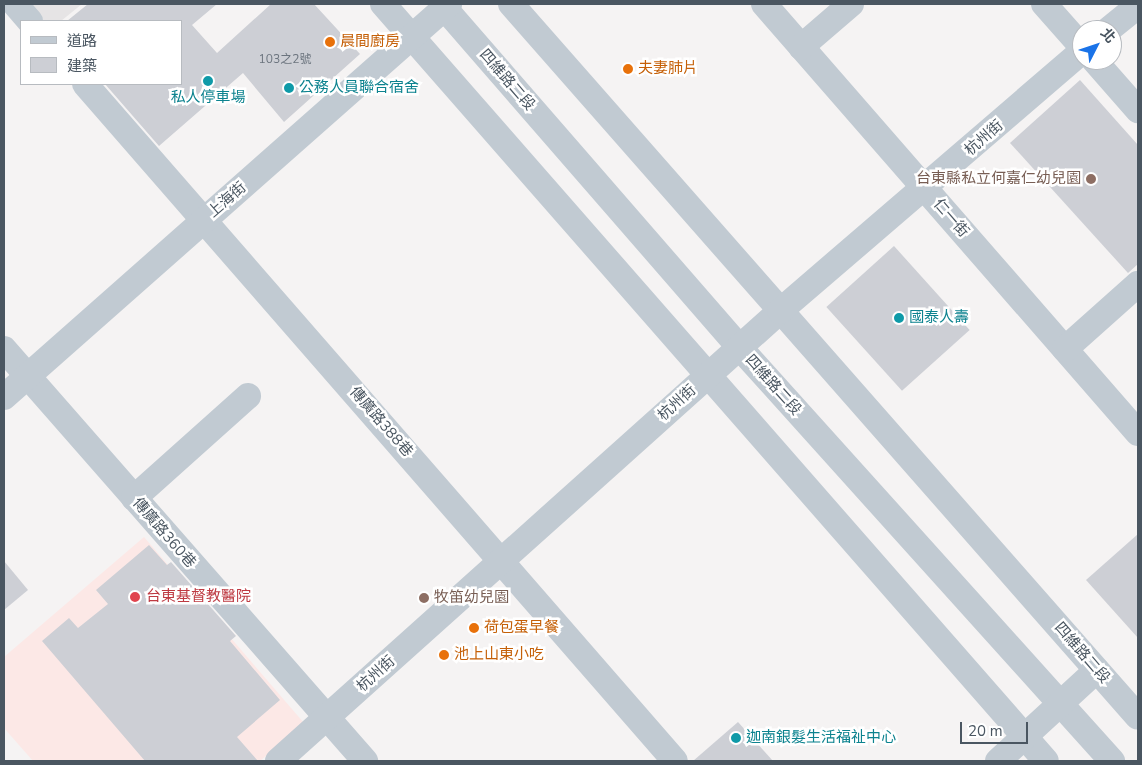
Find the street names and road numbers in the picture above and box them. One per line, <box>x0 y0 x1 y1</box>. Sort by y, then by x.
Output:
street label: 四維路二段 <box>476 46 538 114</box>
street label: 杭州街 <box>961 116 1007 160</box>
street label: 上海街 <box>204 178 250 222</box>
street label: 仁一街 <box>929 195 973 241</box>
street label: 四維路二段 <box>741 351 805 419</box>
street label: 杭州街 <box>654 381 700 425</box>
street label: 傳廣路388巷 <box>346 383 416 461</box>
street label: 傳廣路360巷 <box>129 494 199 572</box>
street label: 四維路二段 <box>1051 619 1113 687</box>
street label: 杭州街 <box>353 652 399 696</box>

